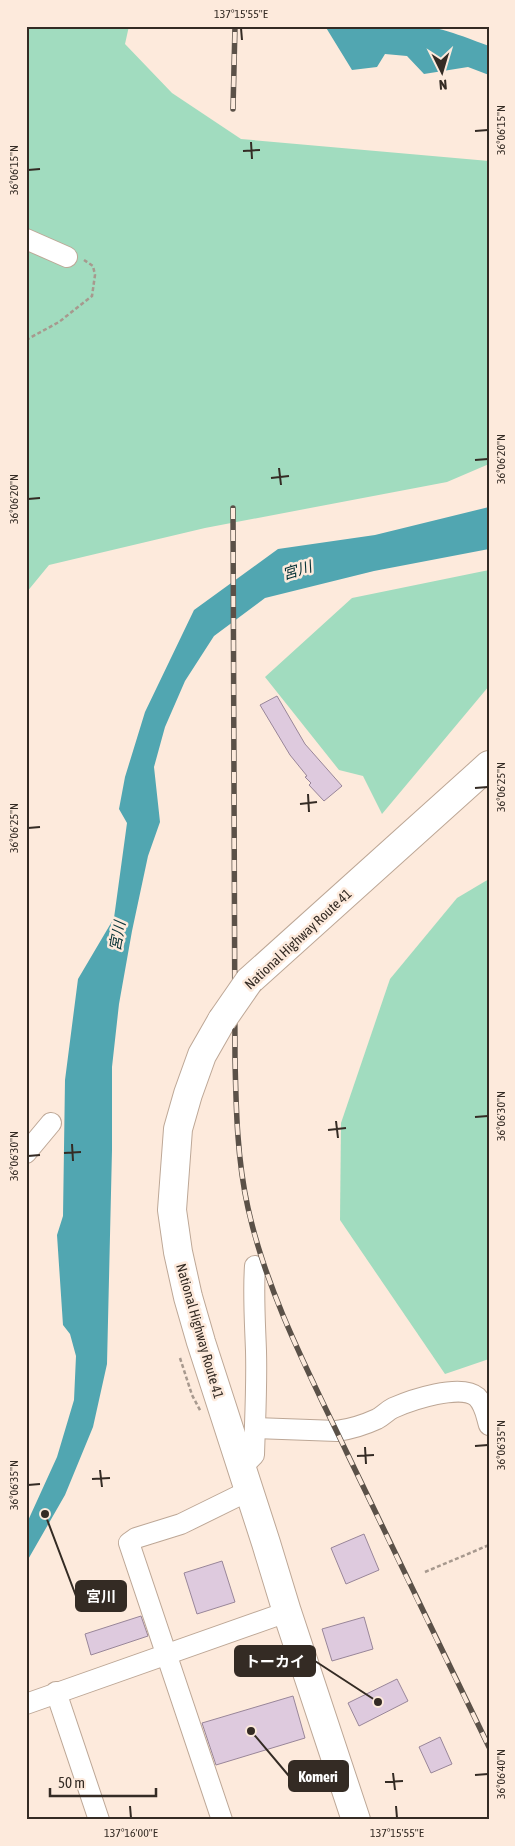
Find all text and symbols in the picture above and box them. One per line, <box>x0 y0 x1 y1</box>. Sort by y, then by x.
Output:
text: 137°15'55"E <box>214 7 268 21</box>
north arrow <box>418 48 468 98</box>
text: N <box>438 77 448 93</box>
text: 36°06'15"N <box>494 105 508 155</box>
text: 36°06'15"N <box>7 145 21 195</box>
text: 36°06'20"N <box>494 434 508 484</box>
text: 36°06'20"N <box>7 474 21 524</box>
water label: 宮川 <box>280 557 316 583</box>
text: 36°06'25"N <box>494 762 508 812</box>
text: 36°06'25"N <box>7 803 21 853</box>
street label: National Highway Route 41 <box>241 885 355 993</box>
water label: 宮川 <box>106 918 128 952</box>
text: 36°06'30"N <box>494 1091 508 1141</box>
text: 36°06'30"N <box>7 1131 21 1181</box>
street label: National Highway Route 41 <box>173 1262 227 1400</box>
text: 36°06'35"N <box>494 1420 508 1470</box>
text: 36°06'35"N <box>7 1460 21 1510</box>
callout: 宮川 <box>76 1581 126 1611</box>
text: 宮川 <box>86 1588 116 1605</box>
callout: トーカイ <box>235 1646 315 1676</box>
text: トーカイ <box>245 1653 305 1670</box>
text: 36°06'40"N <box>494 1749 508 1799</box>
callout: Komeri <box>289 1761 348 1791</box>
scale bar <box>50 1766 156 1798</box>
text: Komeri <box>298 1768 338 1785</box>
text: 50 m <box>58 1774 85 1791</box>
text: 137°16'00"E <box>104 1826 158 1840</box>
text: 137°15'55"E <box>370 1826 424 1840</box>

